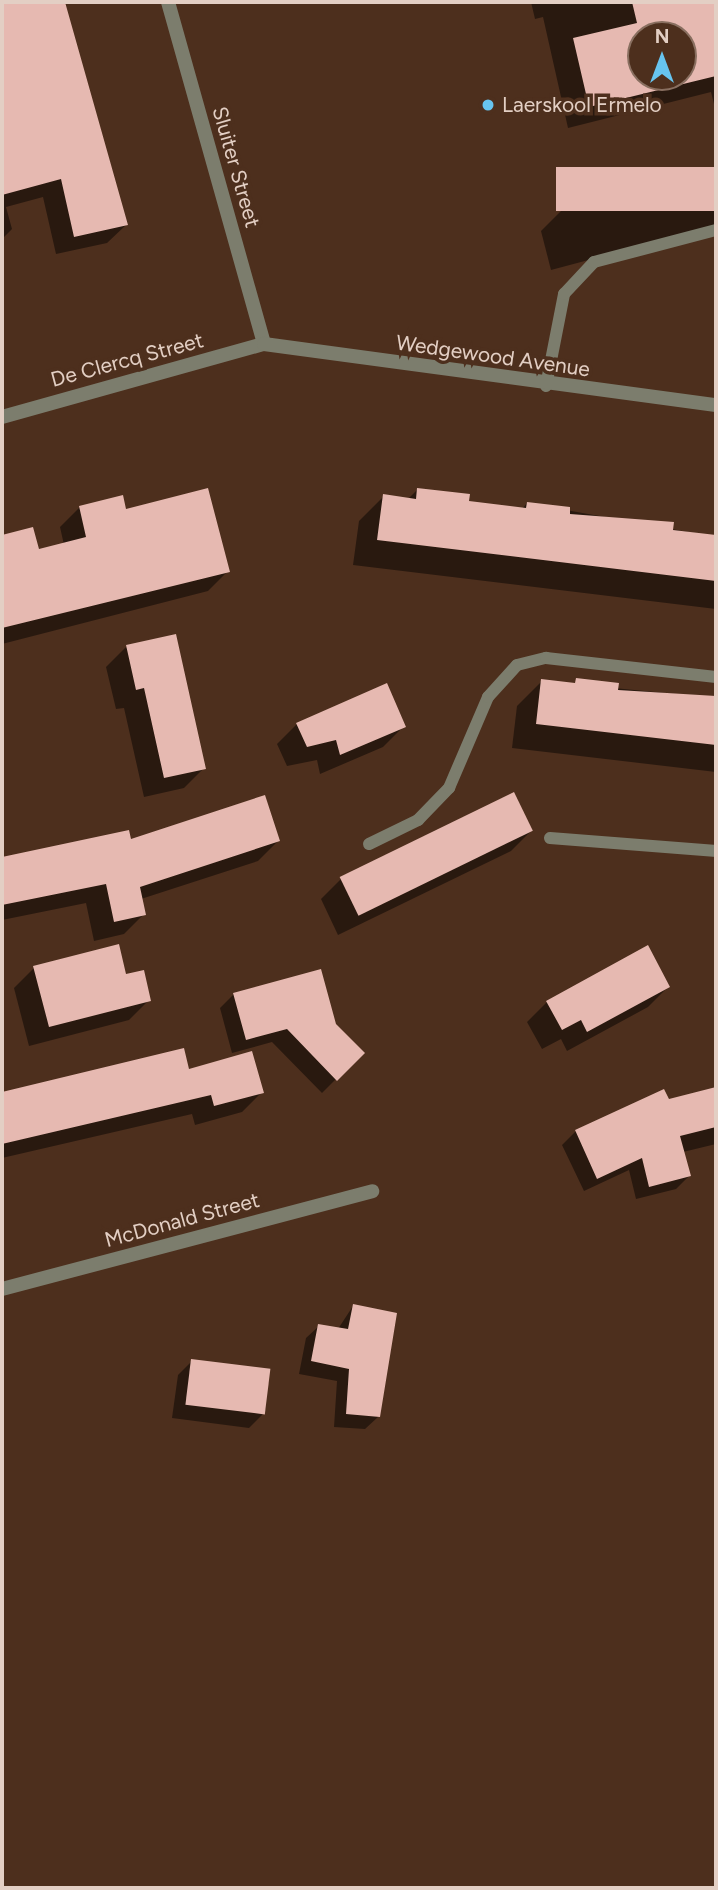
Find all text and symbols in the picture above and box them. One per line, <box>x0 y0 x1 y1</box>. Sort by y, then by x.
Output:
north arrow <box>627 21 697 91</box>
text: N <box>655 25 669 48</box>
place label: Laerskool Ermelo <box>502 92 662 118</box>
marker: Laerskool Ermelo <box>480 97 496 113</box>
street label: Sluiter Street <box>207 104 265 230</box>
street label: De Clercq Street <box>48 328 206 392</box>
street label: Wedgewood Avenue <box>394 330 592 382</box>
street label: McDonald Street <box>102 1187 262 1253</box>

